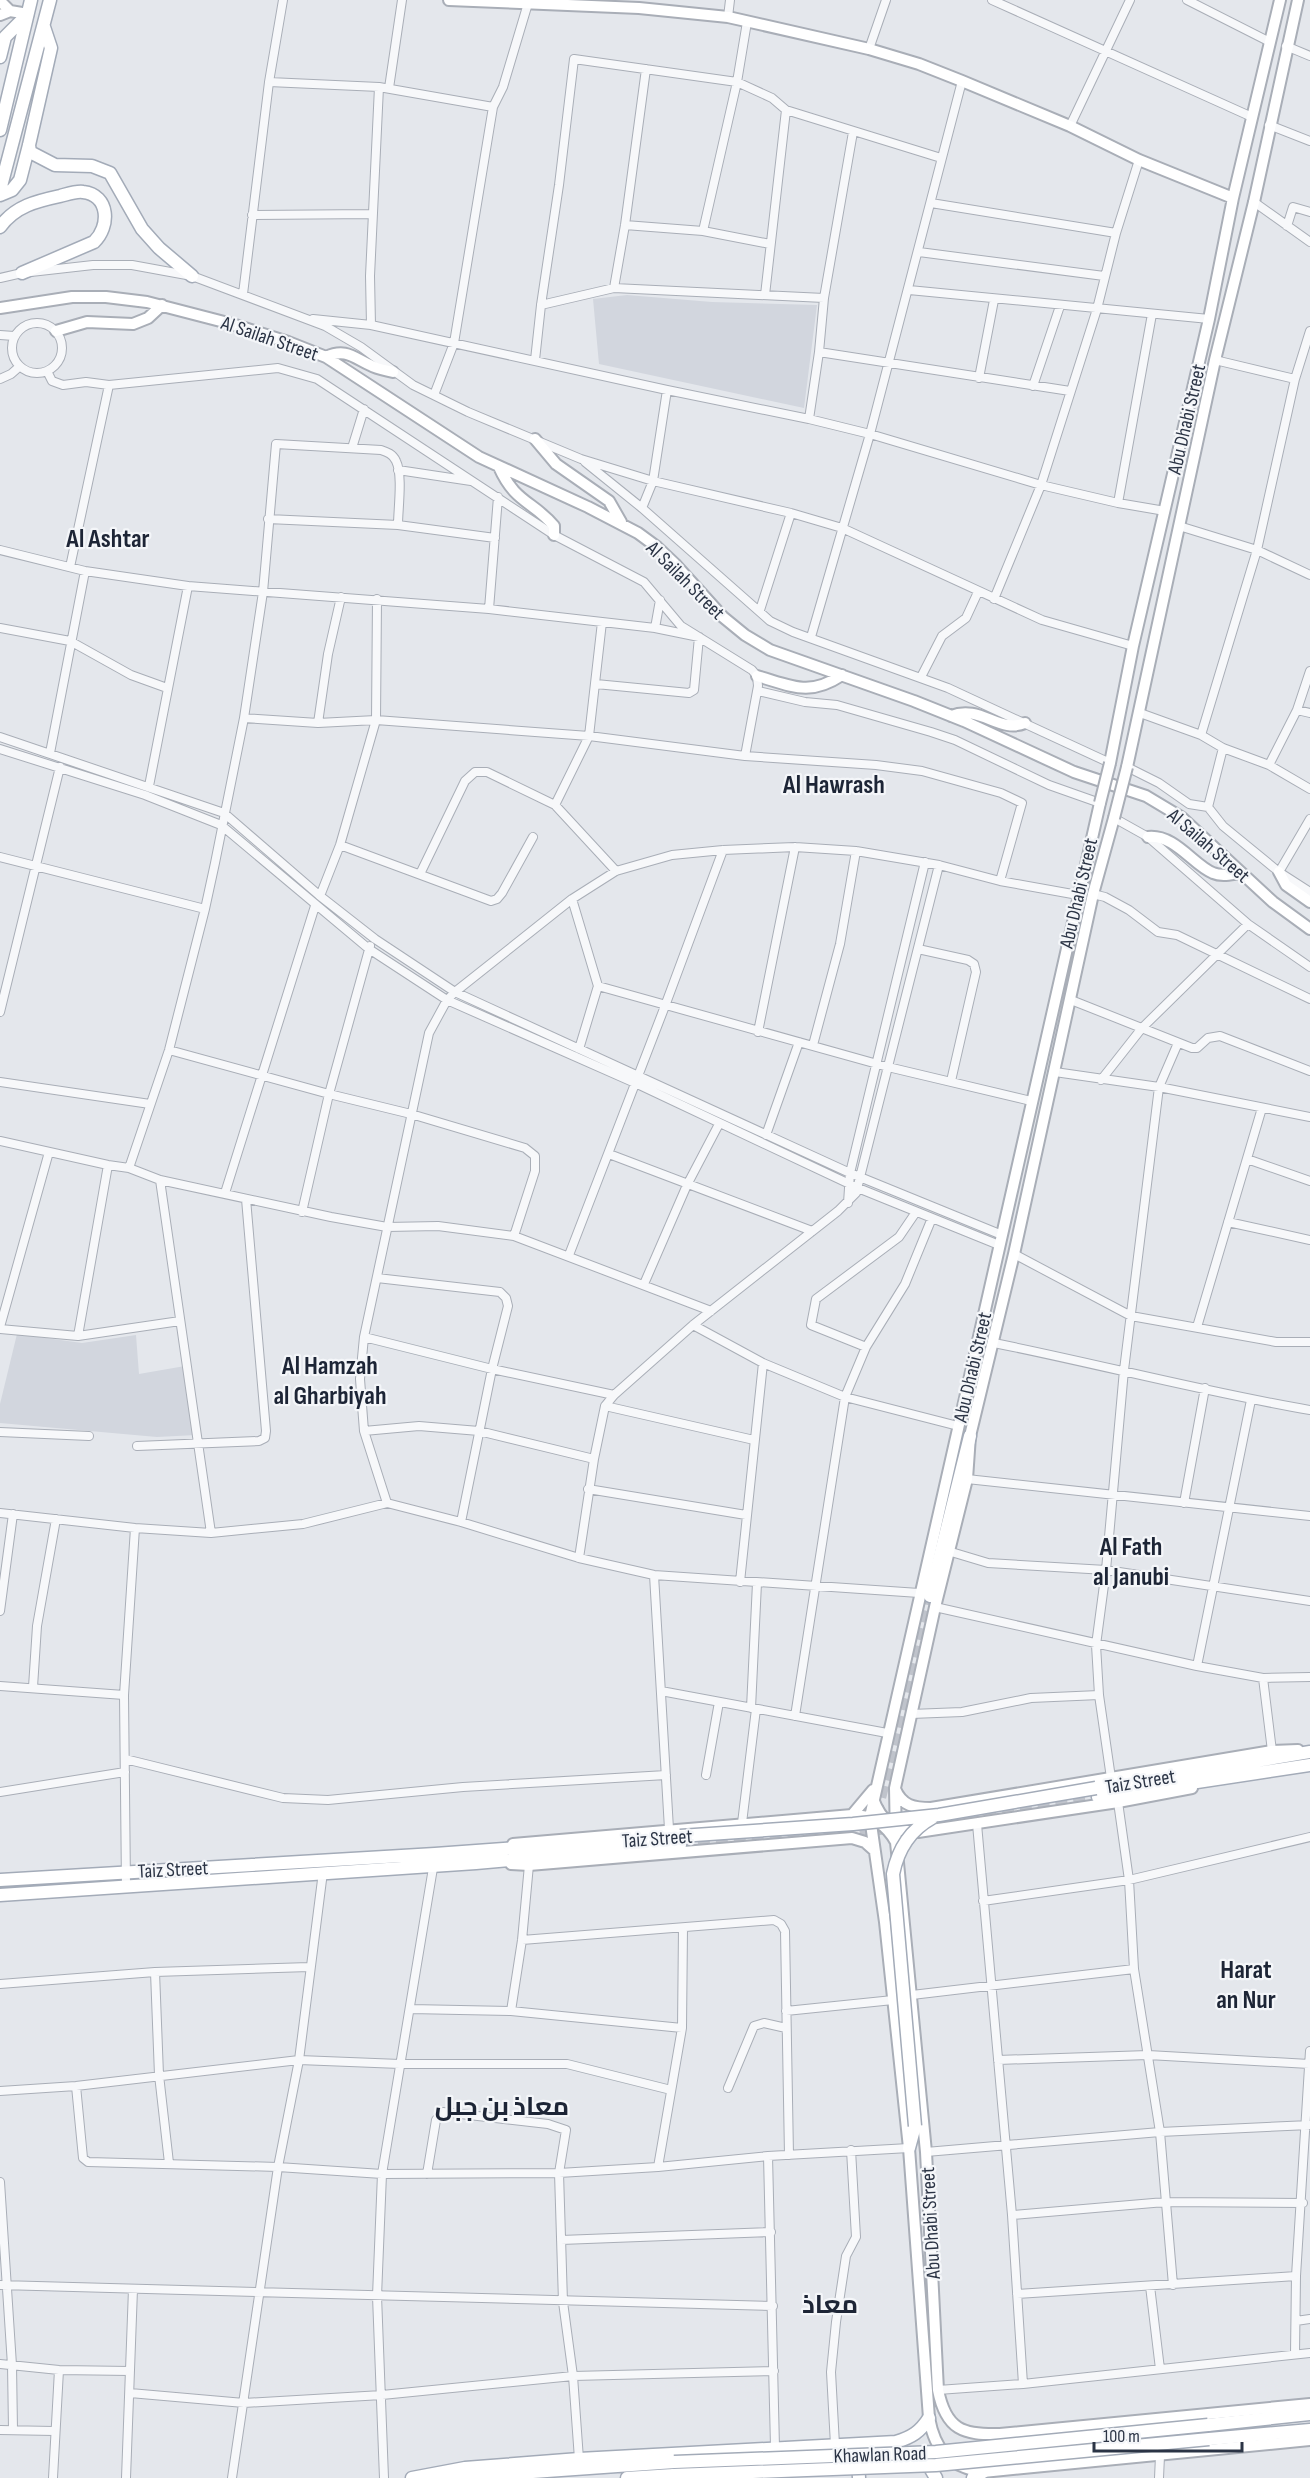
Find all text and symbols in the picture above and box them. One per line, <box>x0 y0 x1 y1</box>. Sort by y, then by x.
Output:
street label: Al Sailah Street <box>217 311 321 367</box>
street label: Abu Dhabi Street <box>1162 362 1211 478</box>
district label: Al Ashtar <box>65 524 150 555</box>
street label: Al Sailah Street <box>640 536 730 625</box>
district label: Al Hawrash <box>782 770 885 801</box>
street label: Al Sailah Street <box>1162 803 1254 888</box>
street label: Abu Dhabi Street <box>1054 836 1103 952</box>
street label: Abu Dhabi Street <box>948 1310 997 1426</box>
district label: Al Hamzah al Gharbiyah <box>273 1351 387 1412</box>
district label: Al Fath al Janubi <box>1093 1532 1169 1593</box>
street label: Taiz Street <box>1103 1765 1177 1799</box>
street label: Taiz Street <box>621 1825 693 1853</box>
street label: Taiz Street <box>137 1856 209 1884</box>
district label: Harat an Nur <box>1216 1955 1276 2016</box>
district label: معاذ بن جبل <box>435 2092 569 2123</box>
street label: Abu Dhabi Street <box>916 2166 946 2281</box>
district label: معاذ <box>802 2290 858 2321</box>
scale bar <box>1094 2415 1242 2453</box>
text: 100 m <box>1103 2426 1140 2447</box>
street label: Khawlan Road <box>833 2441 927 2469</box>

